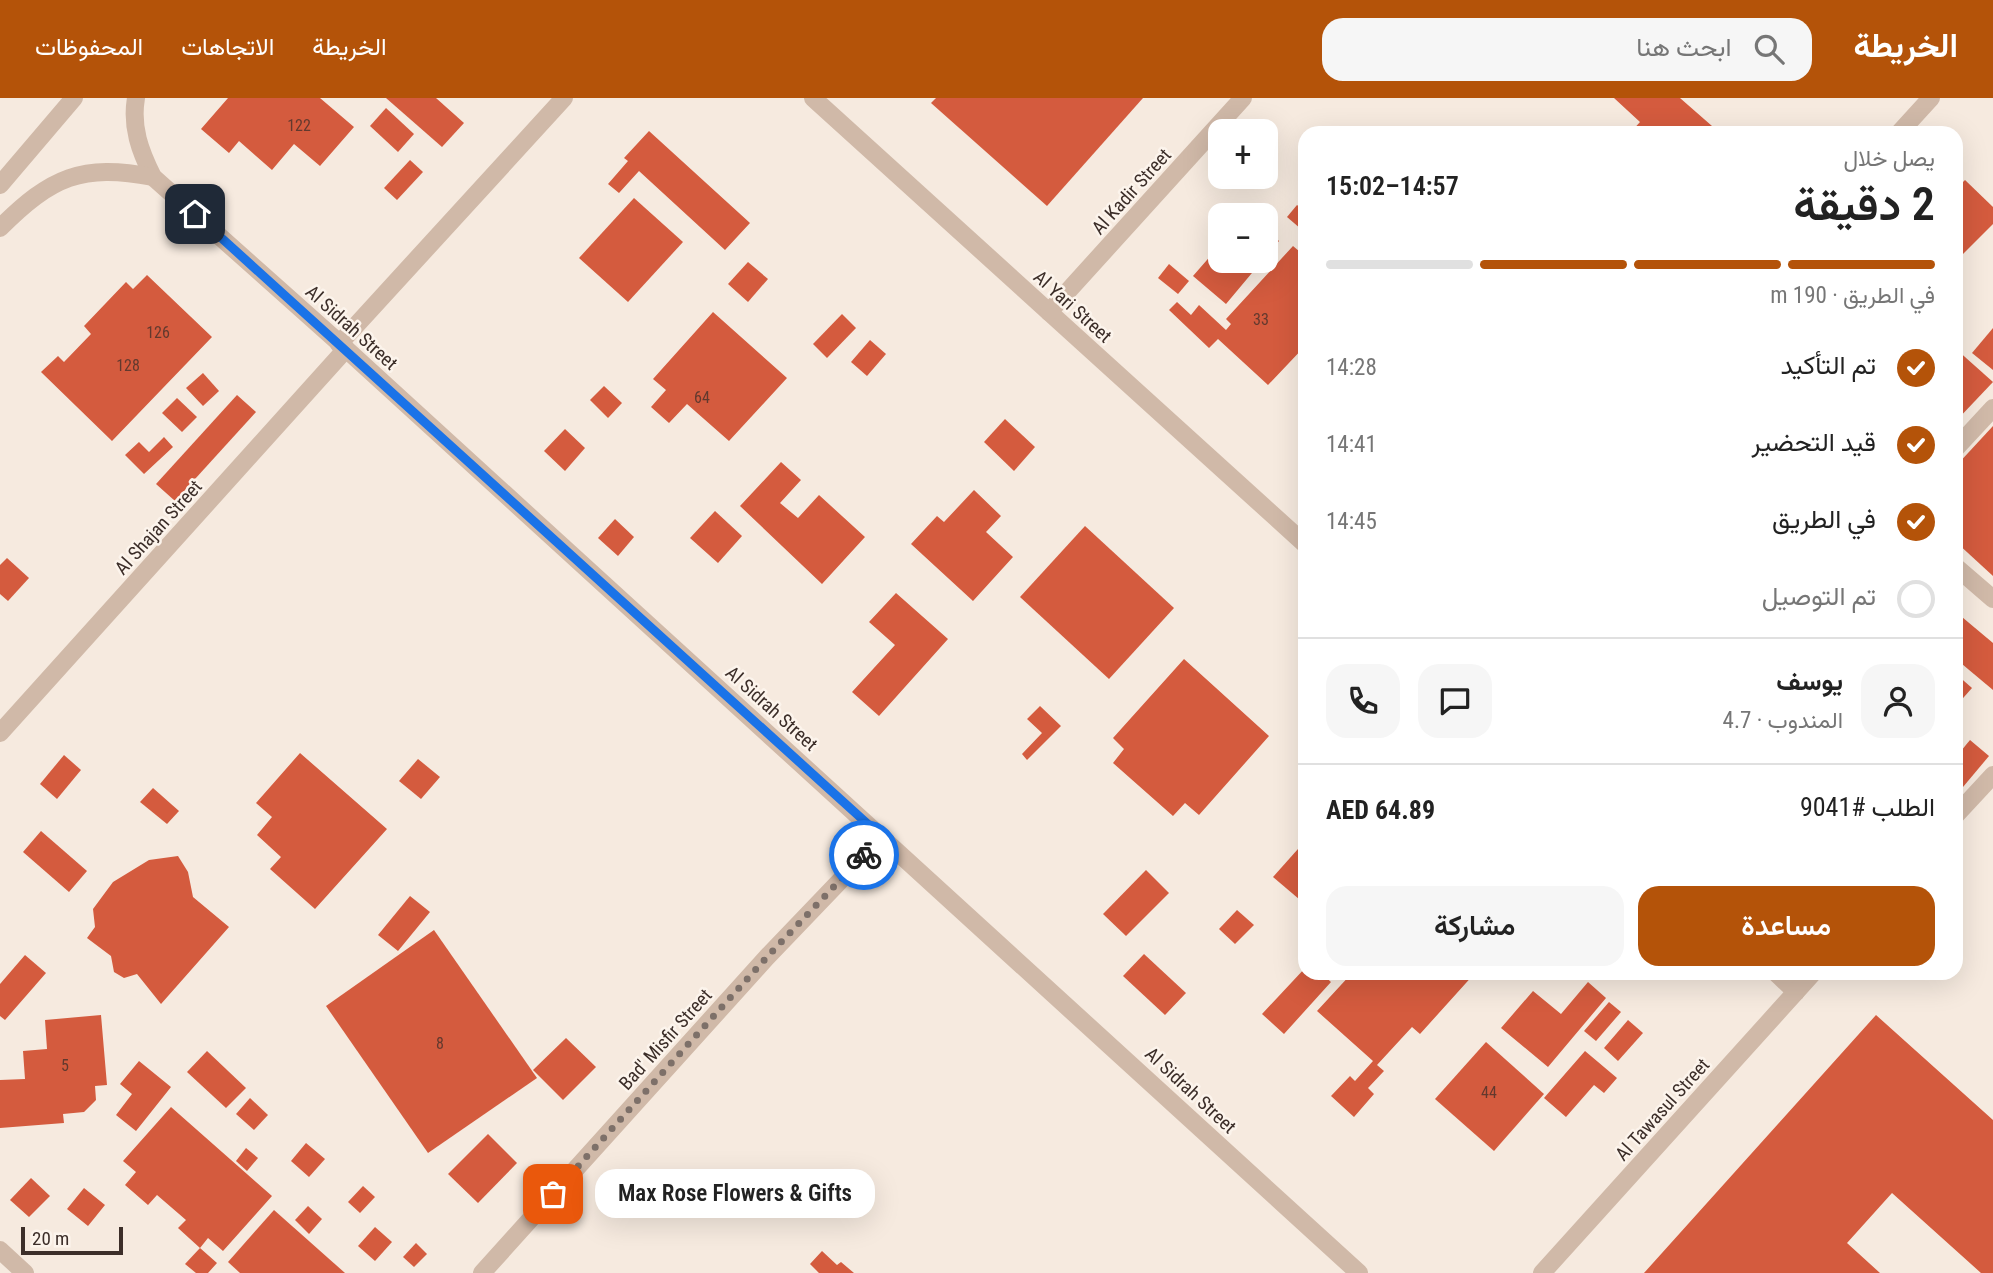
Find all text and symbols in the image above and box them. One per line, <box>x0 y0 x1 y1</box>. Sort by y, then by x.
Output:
search box <box>1322 18 1812 81</box>
text: الخريطة <box>1854 26 1958 65</box>
icon: search <box>1750 30 1788 68</box>
text: ابحث هنا <box>1636 32 1732 62</box>
text: المحفوظات <box>35 33 143 61</box>
text: الاتجاهات <box>181 33 274 61</box>
text: الخريطة <box>312 33 387 61</box>
house number: 122 <box>287 116 311 135</box>
map controls <box>1208 119 1278 273</box>
button: + <box>1208 119 1278 189</box>
street label: Al Kadir Street <box>1087 144 1176 239</box>
text: يصل خلال <box>1843 145 1935 172</box>
text: 14:57–15:02 <box>1326 171 1459 201</box>
text: 2 دقيقة <box>1793 177 1935 231</box>
pin <box>165 184 225 244</box>
icon: home <box>176 195 214 233</box>
button: − <box>1208 203 1278 273</box>
street label: Al Yari Street <box>1029 265 1116 347</box>
street label: Al Sidrah Street <box>301 280 402 375</box>
text: في الطريق · 190 m <box>1770 282 1935 309</box>
house number: 33 <box>1253 310 1269 329</box>
house number: 126 <box>146 323 170 342</box>
icon: check <box>1897 349 1935 387</box>
text: تم التأكيد <box>1781 350 1876 380</box>
text: 14:28 <box>1326 354 1377 381</box>
house number: 128 <box>116 356 140 375</box>
house number: 64 <box>694 388 710 407</box>
icon: check <box>1897 426 1935 464</box>
text: قيد التحضير <box>1752 427 1876 457</box>
text: 14:41 <box>1326 431 1377 458</box>
street label: Al Shajan Street <box>110 475 207 579</box>
icon: check <box>1897 503 1935 541</box>
text: في الطريق <box>1772 504 1876 534</box>
text: 14:45 <box>1326 508 1377 535</box>
text: تم التوصيل <box>1762 581 1876 611</box>
street label: Al Sidrah Street <box>721 661 822 756</box>
button: phone <box>1326 664 1400 738</box>
button: chat <box>1418 664 1492 738</box>
button: person <box>1861 664 1935 738</box>
text: يوسف <box>1776 666 1843 696</box>
text: المندوب · 4.7 <box>1723 707 1843 734</box>
text: الطلب #9041 <box>1800 792 1935 822</box>
text: AED 64.89 <box>1326 795 1435 825</box>
courier <box>829 820 899 890</box>
icon: bike <box>845 836 883 874</box>
button: مشاركة <box>1326 886 1624 966</box>
button: مساعدة <box>1638 886 1935 966</box>
street label: Bad' Misfir Street <box>614 984 717 1095</box>
house number: 8 <box>436 1034 444 1053</box>
street label: Al Sidrah Street <box>1140 1042 1241 1138</box>
street label: Al Tawasul Street <box>1610 1053 1714 1165</box>
house number: 5 <box>61 1056 69 1075</box>
house number: 44 <box>1481 1083 1497 1102</box>
pin <box>523 1164 583 1224</box>
callout: Max Rose Flowers & Gifts <box>595 1170 875 1218</box>
icon: bag <box>534 1175 572 1213</box>
text: Max Rose Flowers & Gifts <box>618 1180 852 1207</box>
scale bar <box>21 1224 122 1256</box>
text: 20 m <box>32 1227 69 1250</box>

